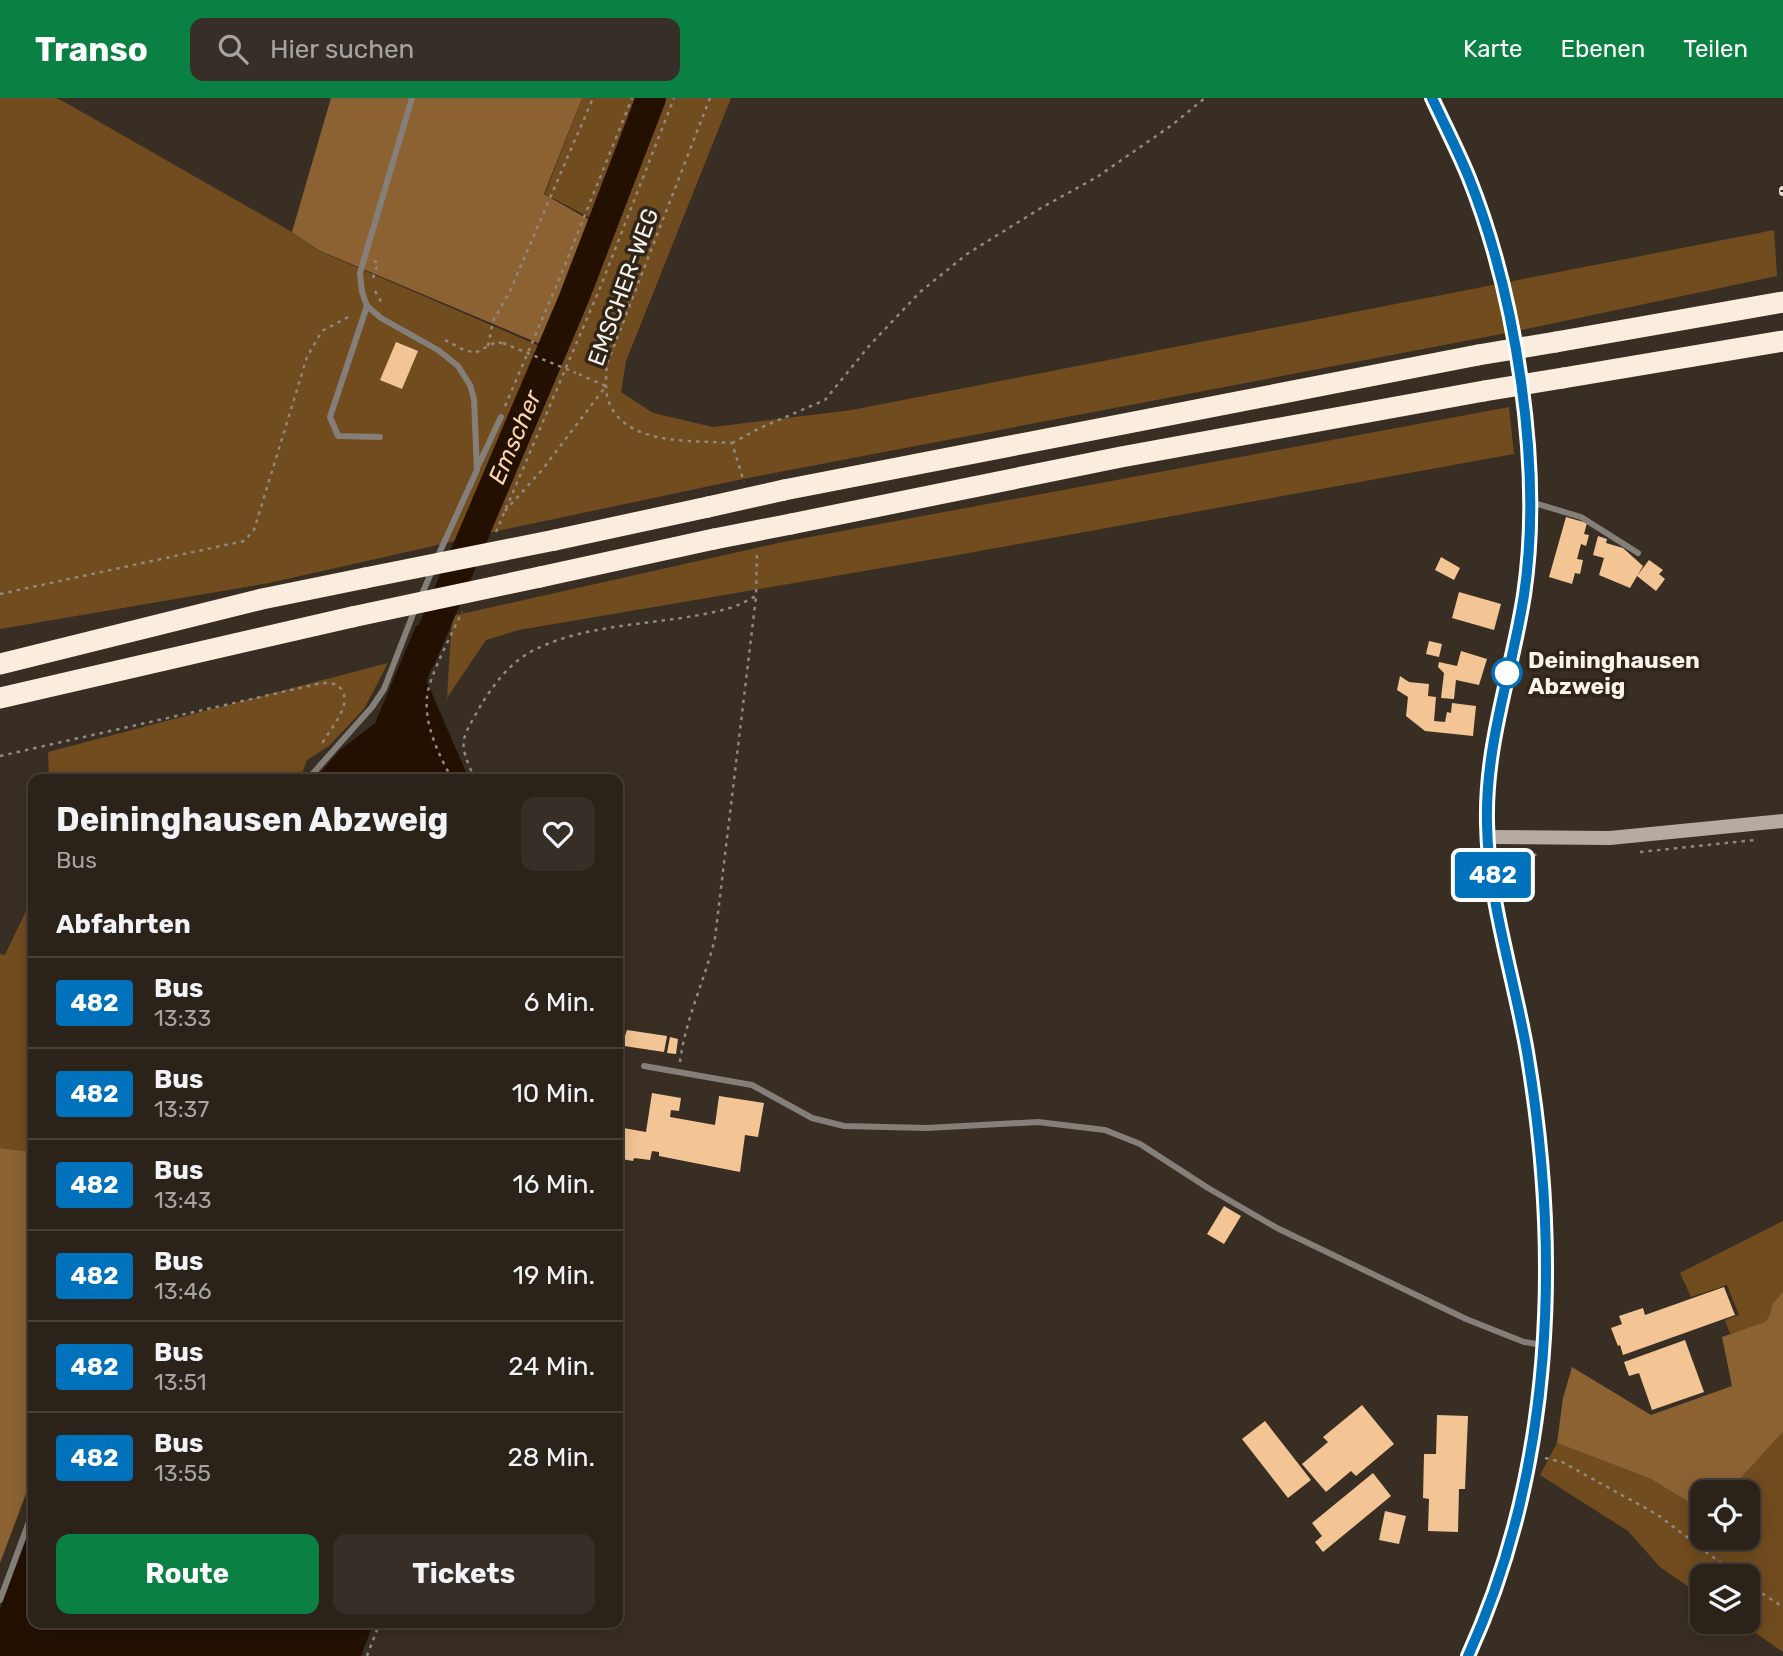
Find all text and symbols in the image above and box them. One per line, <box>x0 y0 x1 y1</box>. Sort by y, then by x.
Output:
search box <box>190 18 680 81</box>
text: Transo <box>35 30 148 69</box>
icon: search <box>214 30 252 68</box>
text: Hier suchen <box>270 34 414 65</box>
text: Karte <box>1463 35 1523 63</box>
text: Ebenen <box>1561 35 1645 63</box>
text: Teilen <box>1683 35 1748 63</box>
street label: EMSCHER-WEG <box>582 205 664 369</box>
water label: Emscher <box>483 386 547 488</box>
place label: Deininghausen Abzweig <box>1528 646 1700 700</box>
marker: Deininghausen Abzweig <box>1492 658 1522 688</box>
button: heart <box>521 797 595 871</box>
text: Deininghausen Abzweig <box>56 800 449 839</box>
text: Bus <box>56 846 97 874</box>
line badge: 482 <box>1453 852 1533 898</box>
text: 482 <box>1469 861 1517 889</box>
text: Abfahrten <box>56 909 191 940</box>
text: Bus <box>154 973 203 1004</box>
text: 6 Min. <box>524 987 595 1018</box>
text: 482 <box>70 989 119 1017</box>
text: 13:33 <box>154 1004 211 1032</box>
text: Bus <box>154 1064 203 1095</box>
text: 10 Min. <box>512 1078 595 1109</box>
text: 482 <box>70 1080 119 1108</box>
text: 13:37 <box>154 1095 209 1123</box>
text: Bus <box>154 1155 203 1186</box>
text: 16 Min. <box>513 1169 595 1200</box>
text: 482 <box>70 1171 119 1199</box>
text: 13:43 <box>154 1186 212 1214</box>
text: Bus <box>154 1246 203 1277</box>
text: 19 Min. <box>513 1260 595 1291</box>
text: 482 <box>70 1262 119 1290</box>
text: 13:46 <box>154 1277 212 1305</box>
text: Bus <box>154 1337 203 1368</box>
text: 24 Min. <box>508 1351 595 1382</box>
text: 482 <box>70 1353 119 1381</box>
text: 13:51 <box>154 1368 207 1396</box>
text: Bus <box>154 1428 203 1459</box>
text: 28 Min. <box>508 1442 595 1473</box>
text: 482 <box>70 1444 119 1472</box>
text: 13:55 <box>154 1459 211 1487</box>
map controls <box>1690 1480 1760 1634</box>
button: locate <box>1690 1480 1760 1550</box>
button: Route <box>56 1534 319 1614</box>
button: Tickets <box>333 1534 595 1614</box>
button: layers <box>1690 1564 1760 1634</box>

